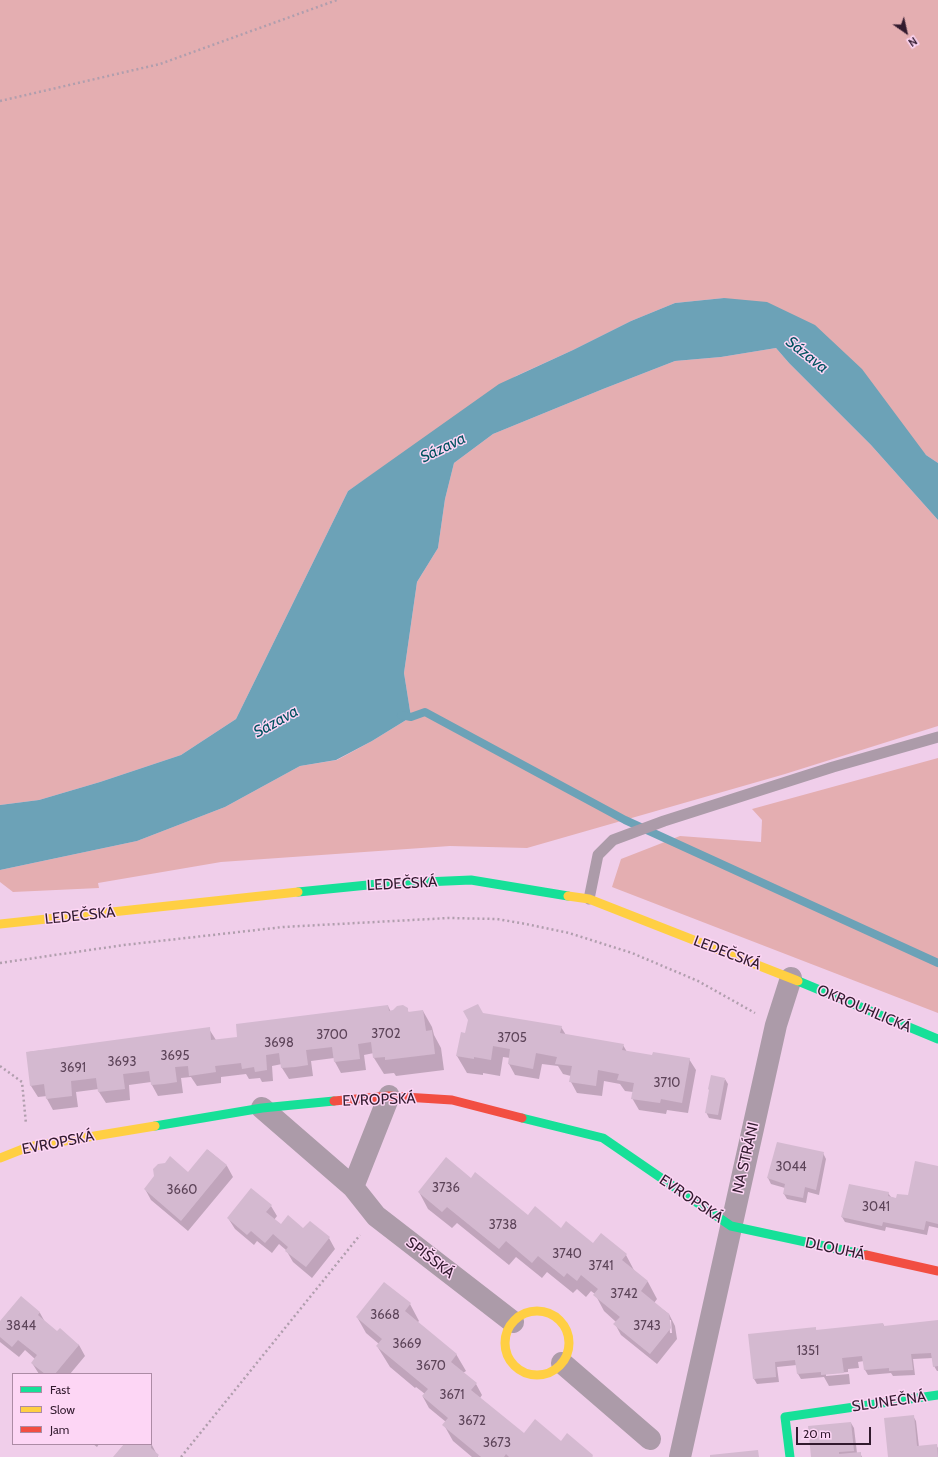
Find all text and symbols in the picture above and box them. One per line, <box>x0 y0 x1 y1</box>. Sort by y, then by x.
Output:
north arrow <box>886 12 926 52</box>
text: N <box>906 34 920 50</box>
water label: Sázava <box>782 333 832 377</box>
water label: Sázava <box>417 429 469 467</box>
water label: Sázava <box>250 702 302 742</box>
street label: LEDEČSKÁ <box>366 873 438 895</box>
street label: LEDEČSKÁ <box>44 903 116 929</box>
street label: LEDEČSKÁ <box>691 932 763 974</box>
street label: OKROUHLICKÁ <box>814 981 914 1037</box>
house number: 3702 <box>371 1026 401 1042</box>
house number: 3700 <box>316 1027 348 1043</box>
house number: 3705 <box>497 1030 527 1046</box>
house number: 3698 <box>264 1035 294 1051</box>
house number: 3695 <box>161 1048 189 1064</box>
house number: 3693 <box>108 1054 136 1070</box>
house number: 3691 <box>60 1060 86 1076</box>
house number: 3710 <box>654 1075 680 1091</box>
street label: EVROPSKÁ <box>342 1090 416 1110</box>
street label: NA STRÁNI <box>729 1121 763 1195</box>
street label: EVROPSKÁ <box>20 1127 96 1159</box>
house number: 3044 <box>775 1159 807 1175</box>
street label: EVROPSKÁ <box>656 1171 726 1227</box>
house number: 3736 <box>432 1180 460 1196</box>
house number: 3660 <box>167 1182 197 1198</box>
house number: 3041 <box>862 1199 890 1215</box>
house number: 3738 <box>489 1217 517 1233</box>
street label: SPIŠSKÁ <box>402 1234 458 1282</box>
street label: DLOUHÁ <box>804 1234 866 1264</box>
house number: 3740 <box>552 1246 582 1262</box>
house number: 3741 <box>589 1258 613 1274</box>
house number: 3742 <box>610 1286 638 1302</box>
house number: 3668 <box>370 1307 400 1323</box>
house number: 3844 <box>6 1318 36 1334</box>
house number: 3743 <box>633 1318 661 1334</box>
house number: 3669 <box>392 1336 422 1352</box>
house number: 1351 <box>797 1343 819 1359</box>
house number: 3670 <box>416 1358 446 1374</box>
legend <box>12 1373 152 1445</box>
text: Fast <box>50 1382 70 1397</box>
house number: 3671 <box>439 1387 465 1403</box>
street label: SLUNEČNÁ <box>851 1388 927 1416</box>
text: Slow <box>50 1402 75 1417</box>
house number: 3672 <box>458 1413 486 1429</box>
scale bar <box>798 1419 873 1445</box>
text: Jam <box>50 1422 69 1437</box>
text: 20 m <box>803 1426 831 1441</box>
house number: 3673 <box>483 1435 511 1451</box>

